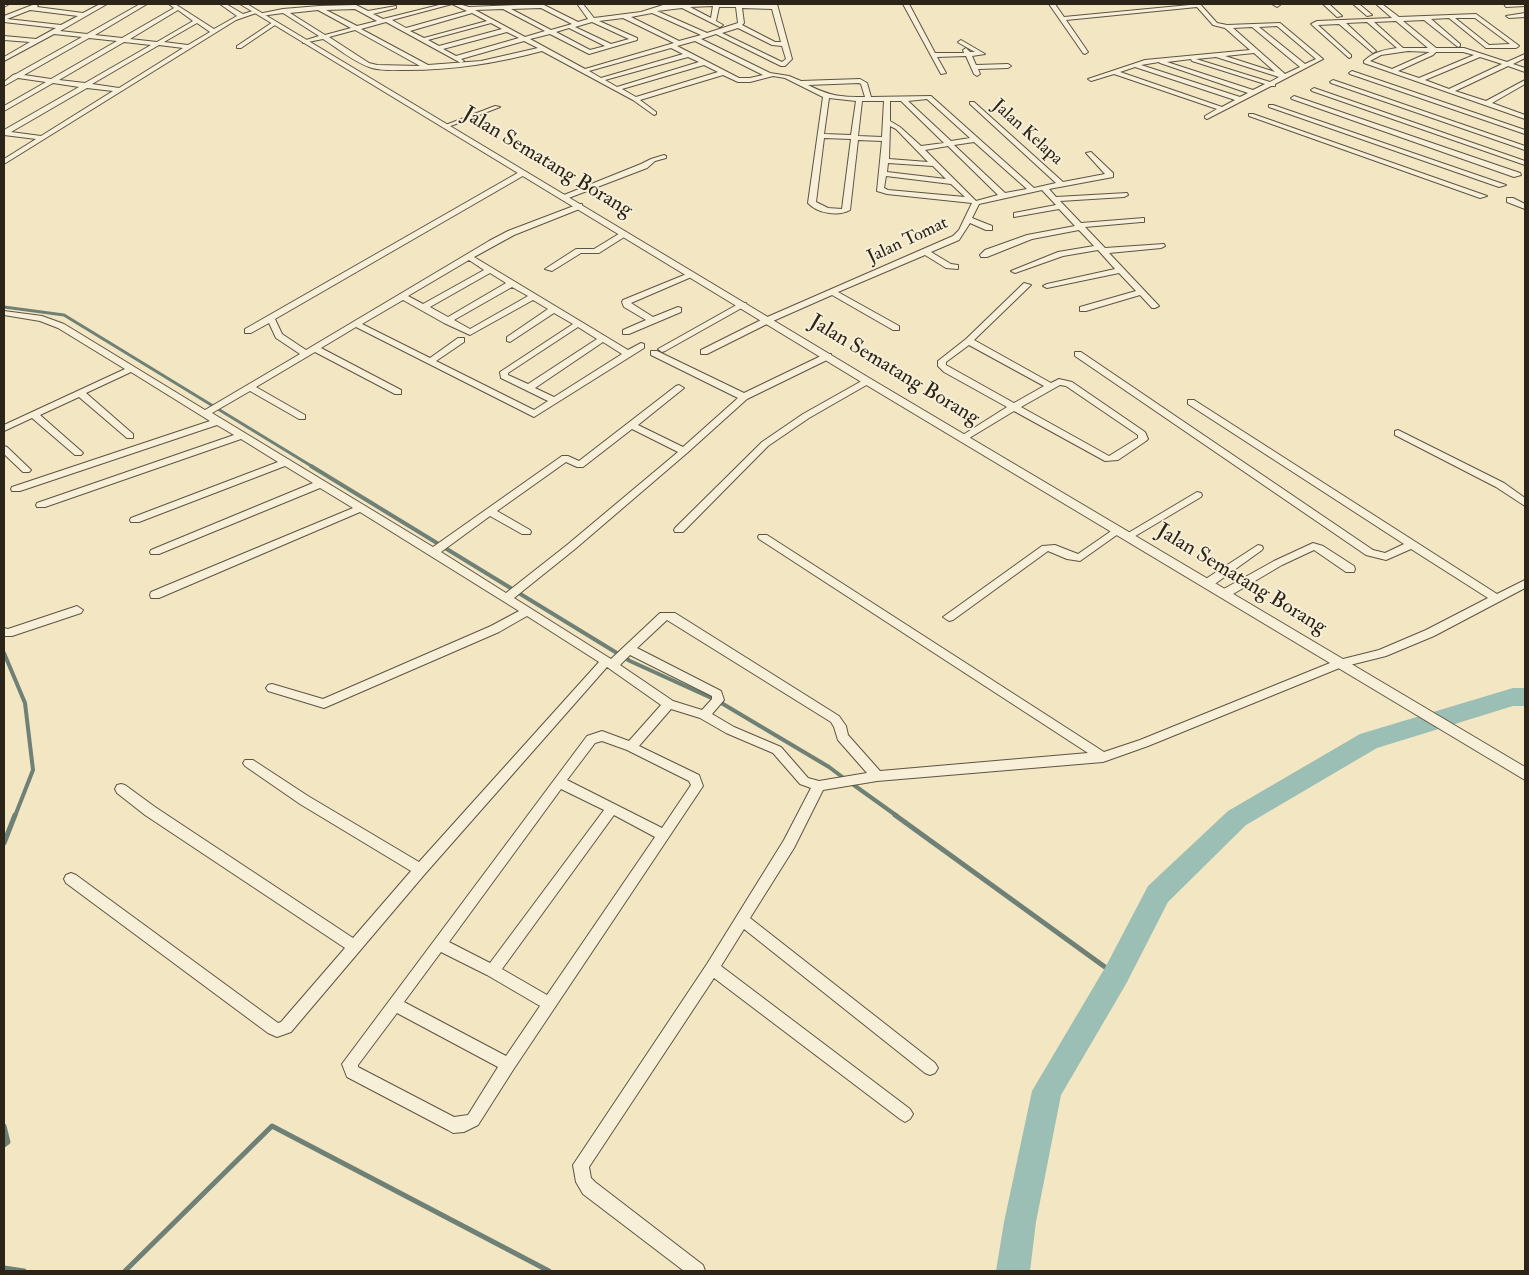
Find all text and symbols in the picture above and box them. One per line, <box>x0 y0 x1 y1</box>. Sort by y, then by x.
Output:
street label: Jalan Kelapa <box>987 96 1067 170</box>
street label: Jalan Sematang Borang <box>457 102 637 224</box>
street label: Jalan Tomat <box>864 213 952 269</box>
street label: Jalan Sematang Borang <box>804 310 984 432</box>
street label: Jalan Sematang Borang <box>1151 519 1331 641</box>

